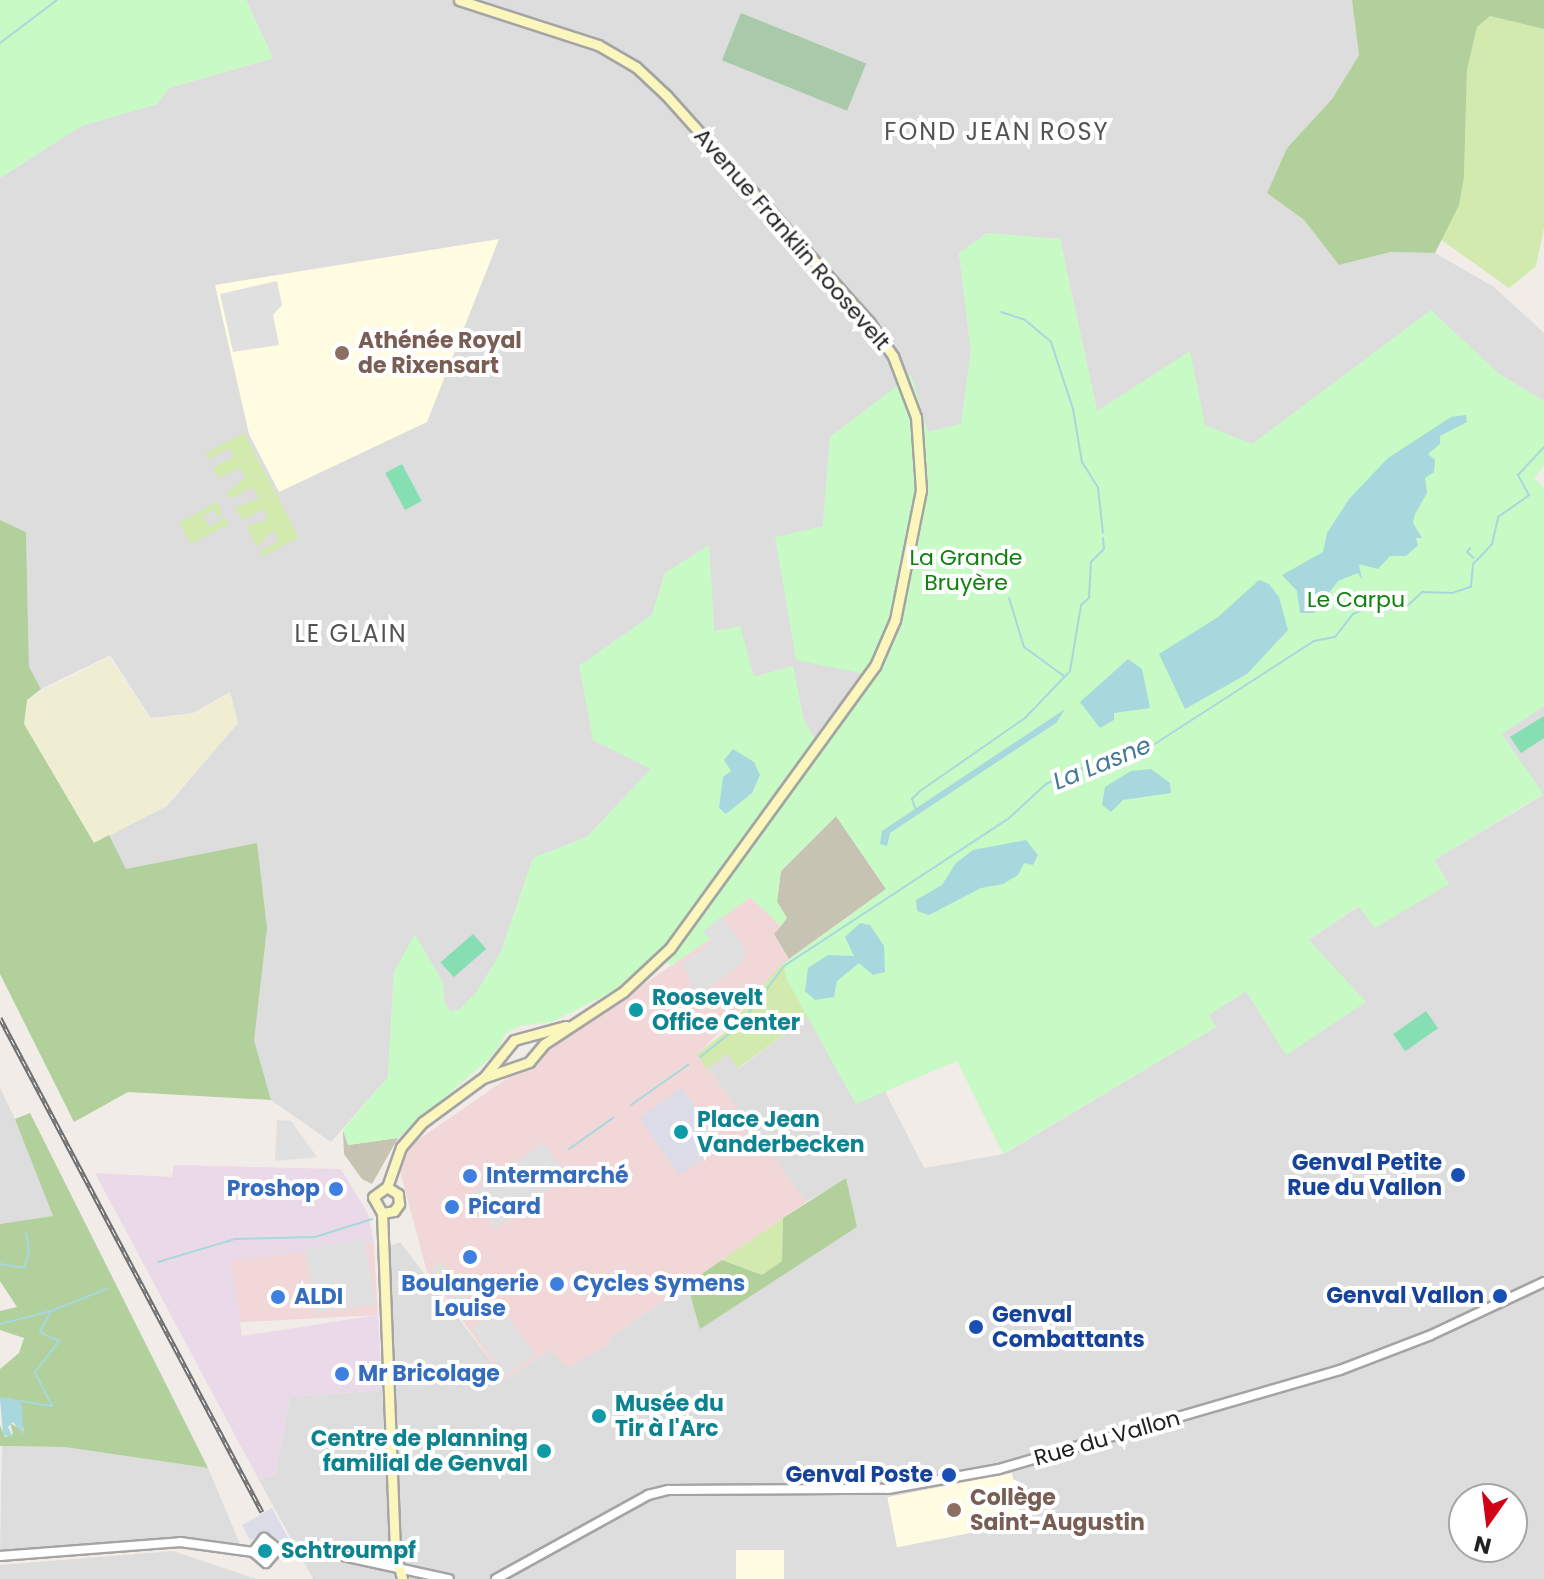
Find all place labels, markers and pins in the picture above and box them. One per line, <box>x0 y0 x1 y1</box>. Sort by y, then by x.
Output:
place label: Athénée Royal de Rixensart <box>358 327 522 378</box>
marker: Athénée Royal de Rixensart <box>333 344 351 362</box>
place label: Roosevelt Office Center <box>652 984 800 1036</box>
marker: Roosevelt Office Center <box>627 1001 645 1019</box>
place label: Place Jean Vanderbecken <box>697 1106 865 1158</box>
marker: Place Jean Vanderbecken <box>672 1123 690 1141</box>
place label: Genval Petite Rue du Vallon <box>1287 1149 1442 1200</box>
place label: Intermarché <box>486 1163 629 1189</box>
marker: Genval Petite Rue du Vallon <box>1449 1166 1467 1184</box>
marker: Intermarché <box>461 1167 479 1185</box>
place label: Proshop <box>227 1176 320 1202</box>
marker: Proshop <box>327 1180 345 1198</box>
place label: Picard <box>468 1194 541 1220</box>
marker: Picard <box>443 1198 461 1216</box>
marker: Boulangerie Louise <box>461 1248 479 1266</box>
place label: Boulangerie Louise <box>401 1270 539 1322</box>
place label: Cycles Symens <box>573 1271 745 1297</box>
marker: Cycles Symens <box>548 1275 566 1293</box>
place label: Genval Vallon <box>1326 1283 1484 1309</box>
place label: ALDI <box>294 1284 343 1310</box>
marker: Genval Vallon <box>1491 1287 1509 1305</box>
marker: ALDI <box>269 1288 287 1306</box>
place label: Genval Combattants <box>992 1301 1145 1352</box>
marker: Genval Combattants <box>967 1318 985 1336</box>
place label: Mr Bricolage <box>358 1361 500 1387</box>
marker: Mr Bricolage <box>333 1365 351 1383</box>
place label: Musée du Tir à l'Arc <box>615 1390 724 1442</box>
marker: Musée du Tir à l'Arc <box>590 1407 608 1425</box>
place label: Centre de planning familial de Genval <box>311 1425 528 1476</box>
marker: Centre de planning familial de Genval <box>535 1442 553 1460</box>
place label: Genval Poste <box>785 1462 933 1488</box>
marker: Genval Poste <box>940 1466 958 1484</box>
place label: Collège Saint-Augustin <box>970 1484 1145 1536</box>
marker: Collège Saint-Augustin <box>945 1501 963 1519</box>
place label: Schtroumpf <box>281 1538 416 1564</box>
marker: Schtroumpf <box>256 1542 274 1560</box>

